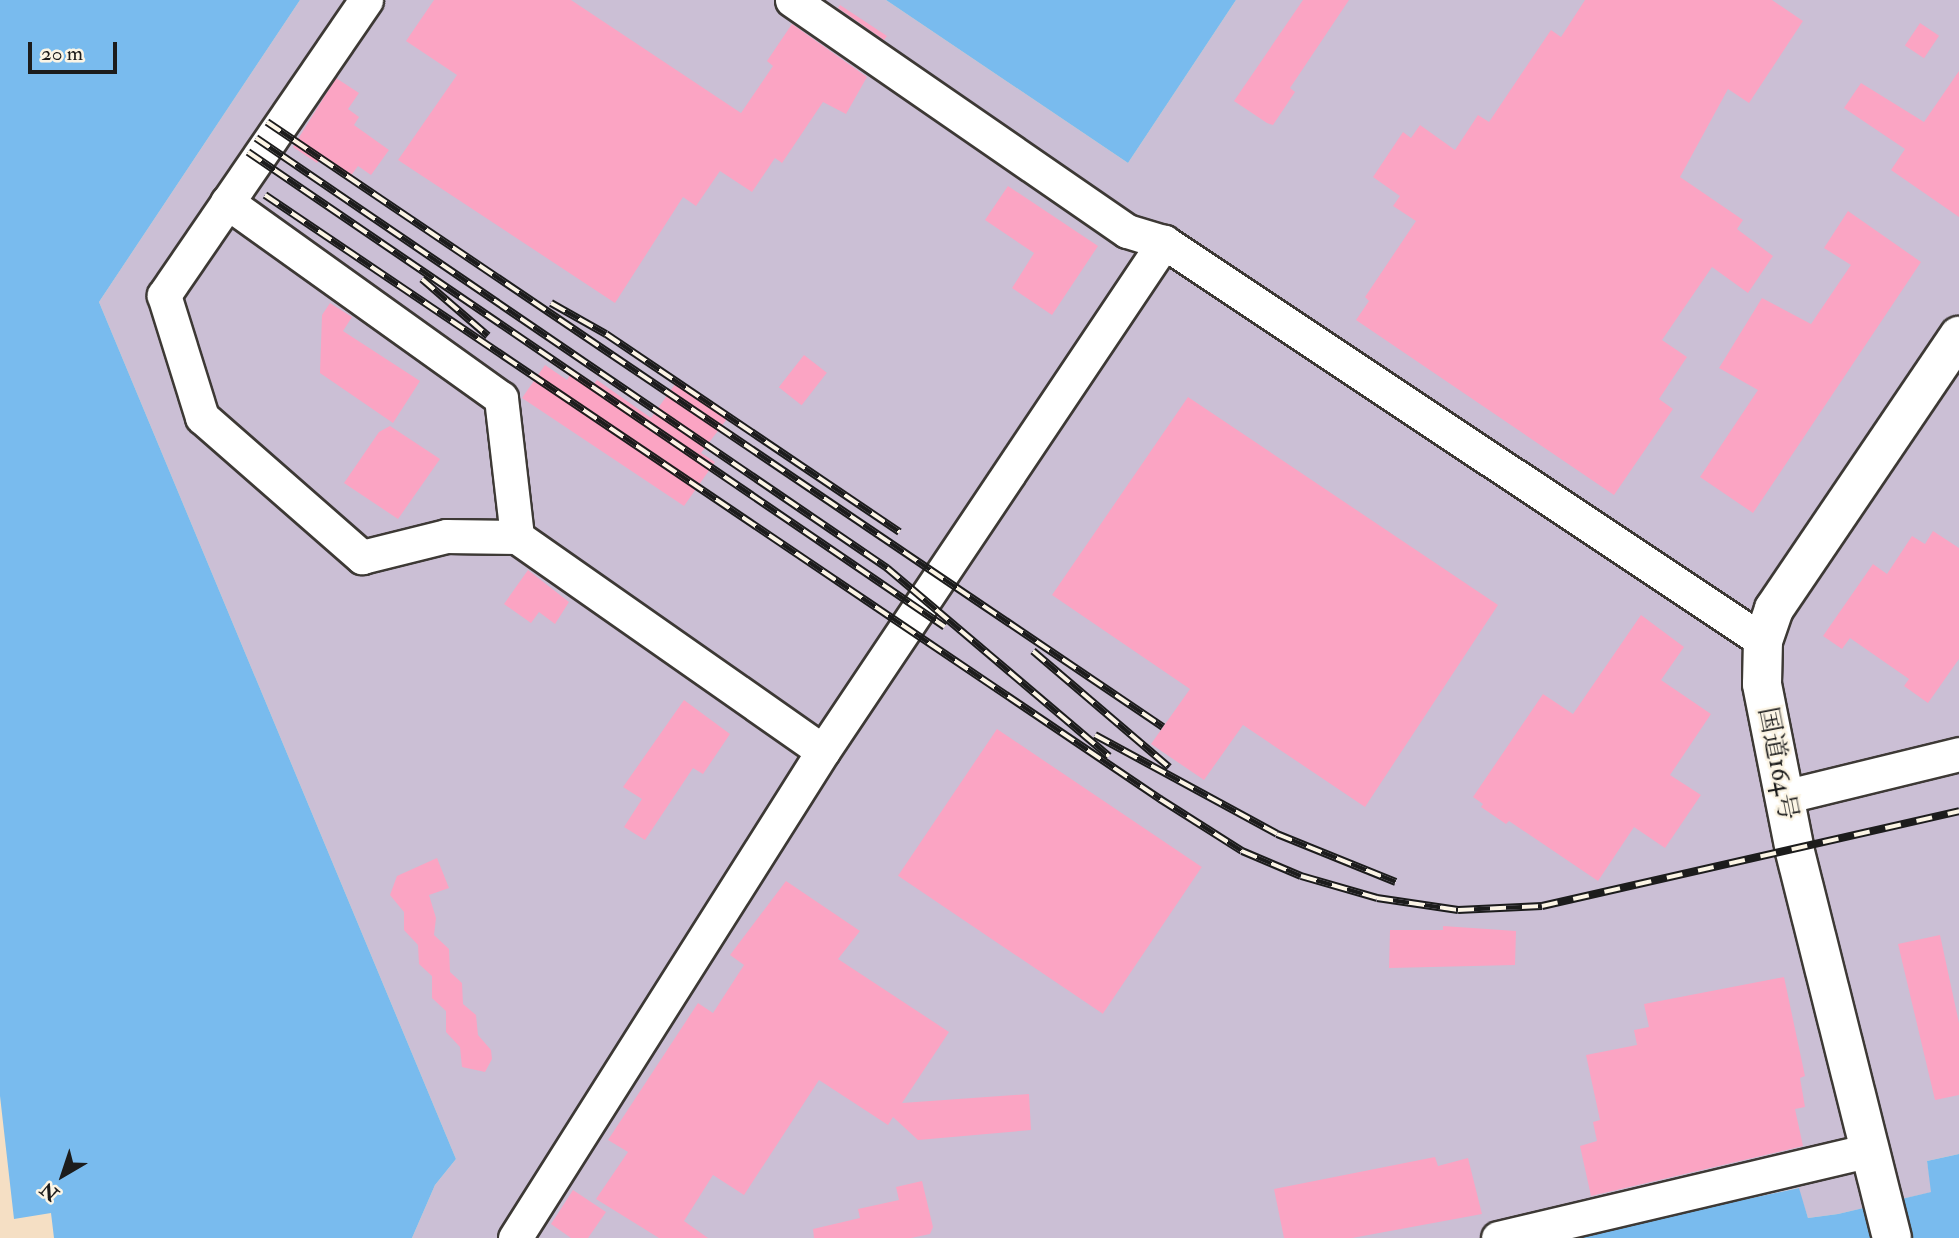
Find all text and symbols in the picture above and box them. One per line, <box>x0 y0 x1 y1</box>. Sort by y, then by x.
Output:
scale bar <box>32 28 121 72</box>
text: 20 m <box>41 40 83 67</box>
street label: 国道164号 <box>1751 705 1803 823</box>
north arrow <box>28 1140 98 1210</box>
text: N <box>36 1177 64 1206</box>

